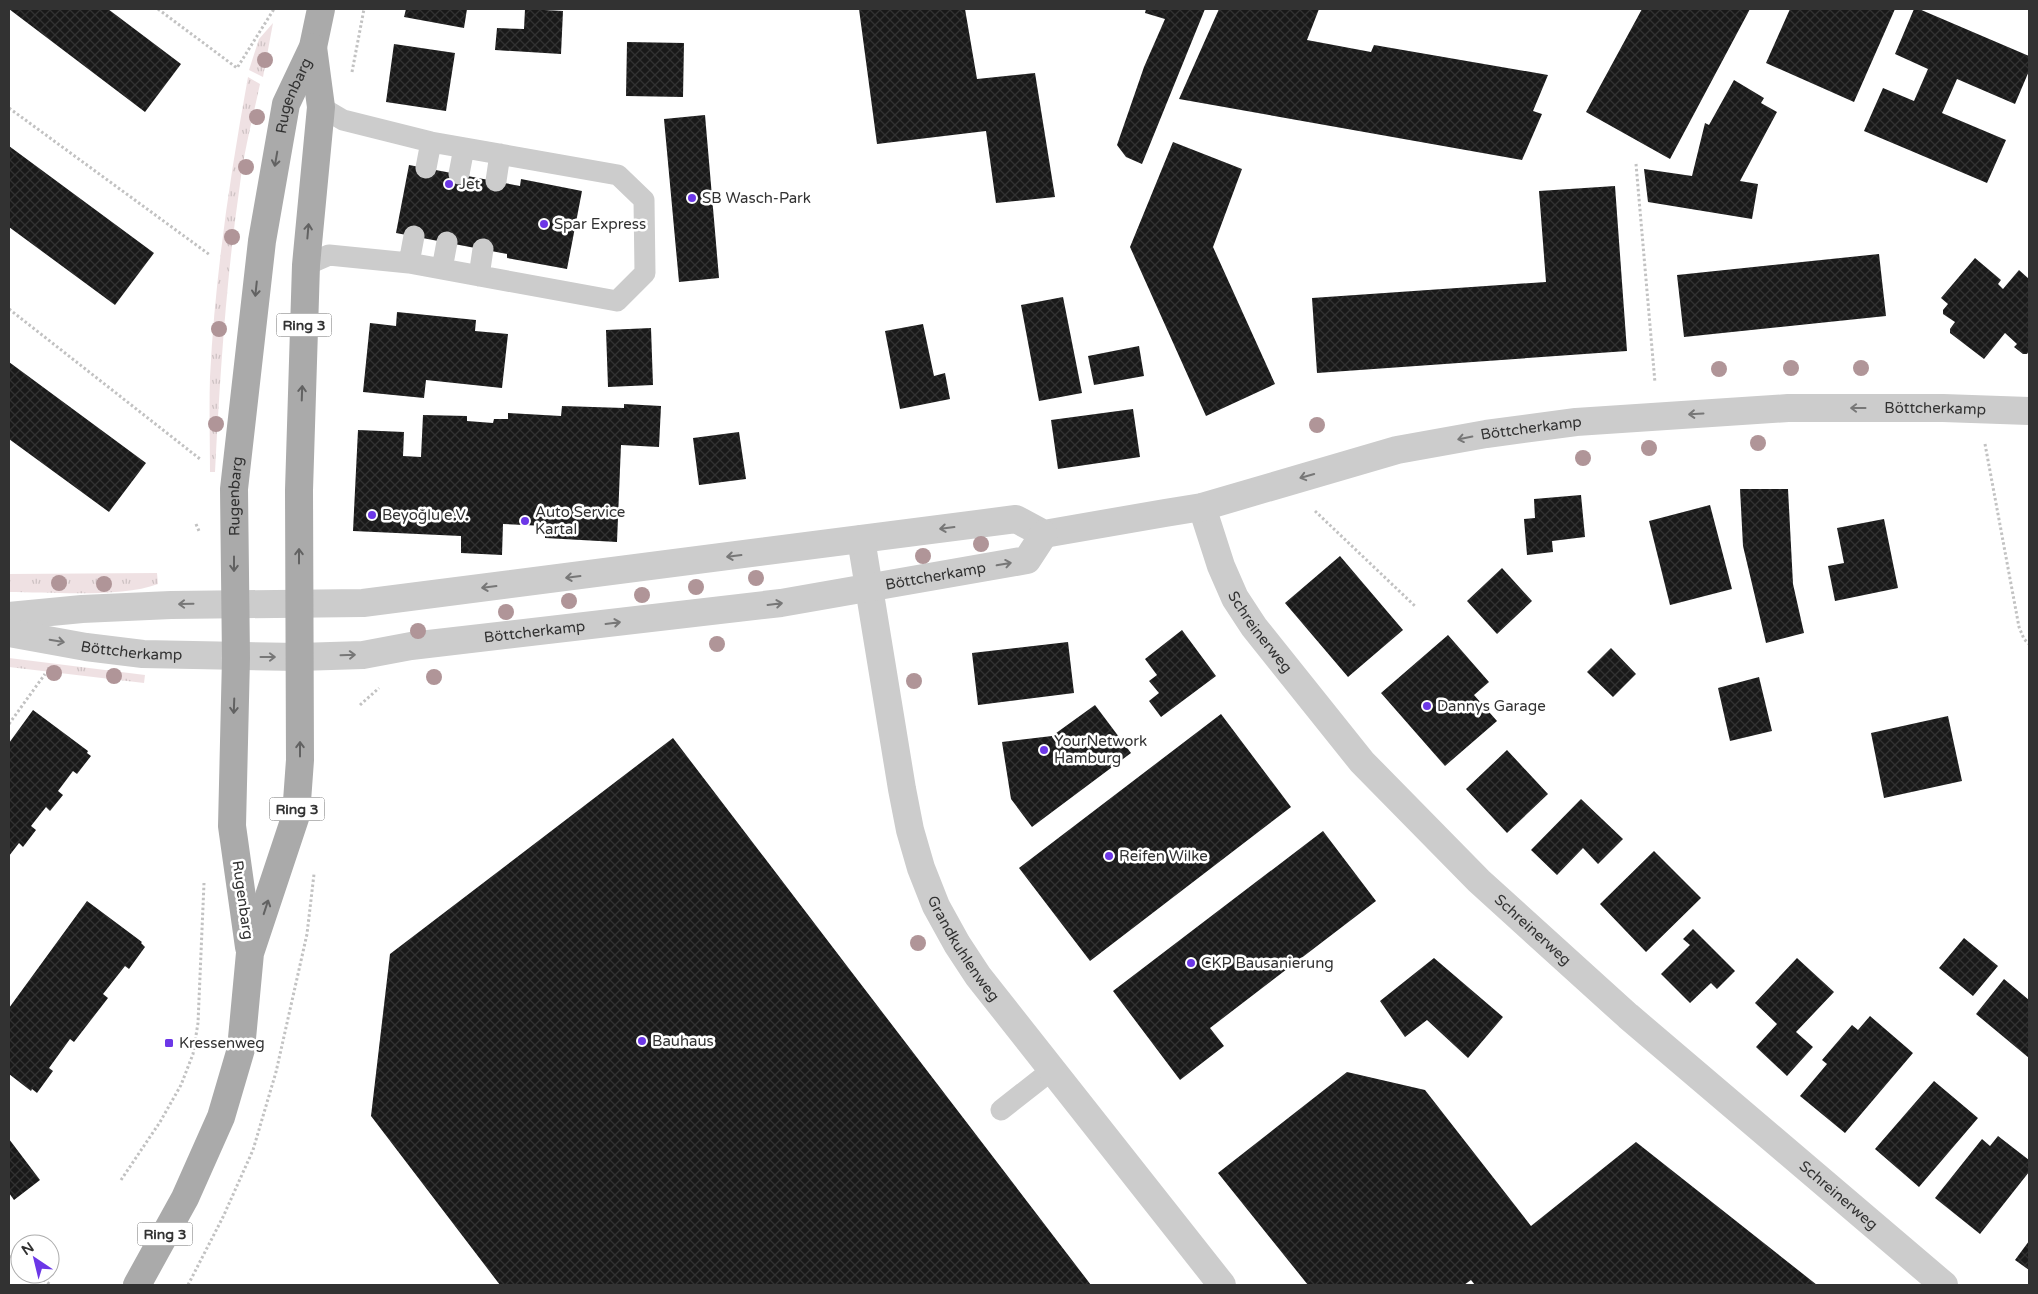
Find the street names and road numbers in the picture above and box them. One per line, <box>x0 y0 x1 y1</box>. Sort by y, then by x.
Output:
street label: Rugenbarg <box>272 55 316 135</box>
road number: Ring 3 <box>276 314 332 336</box>
street label: Böttcherkamp <box>1884 399 1987 419</box>
street label: Böttcherkamp <box>1479 413 1582 444</box>
street label: Rugenbarg <box>225 456 247 536</box>
street label: Böttcherkamp <box>884 558 987 594</box>
street label: Schreinerweg <box>1224 588 1296 676</box>
street label: Böttcherkamp <box>483 617 586 646</box>
street label: Böttcherkamp <box>79 637 182 664</box>
road number: Ring 3 <box>270 798 324 821</box>
street label: Rugenbarg <box>229 859 257 941</box>
street label: Schreinerweg <box>1491 890 1575 969</box>
street label: Grandkuhlenweg <box>924 893 1003 1005</box>
street label: Schreinerweg <box>1796 1157 1881 1234</box>
road number: Ring 3 <box>138 1222 192 1246</box>

